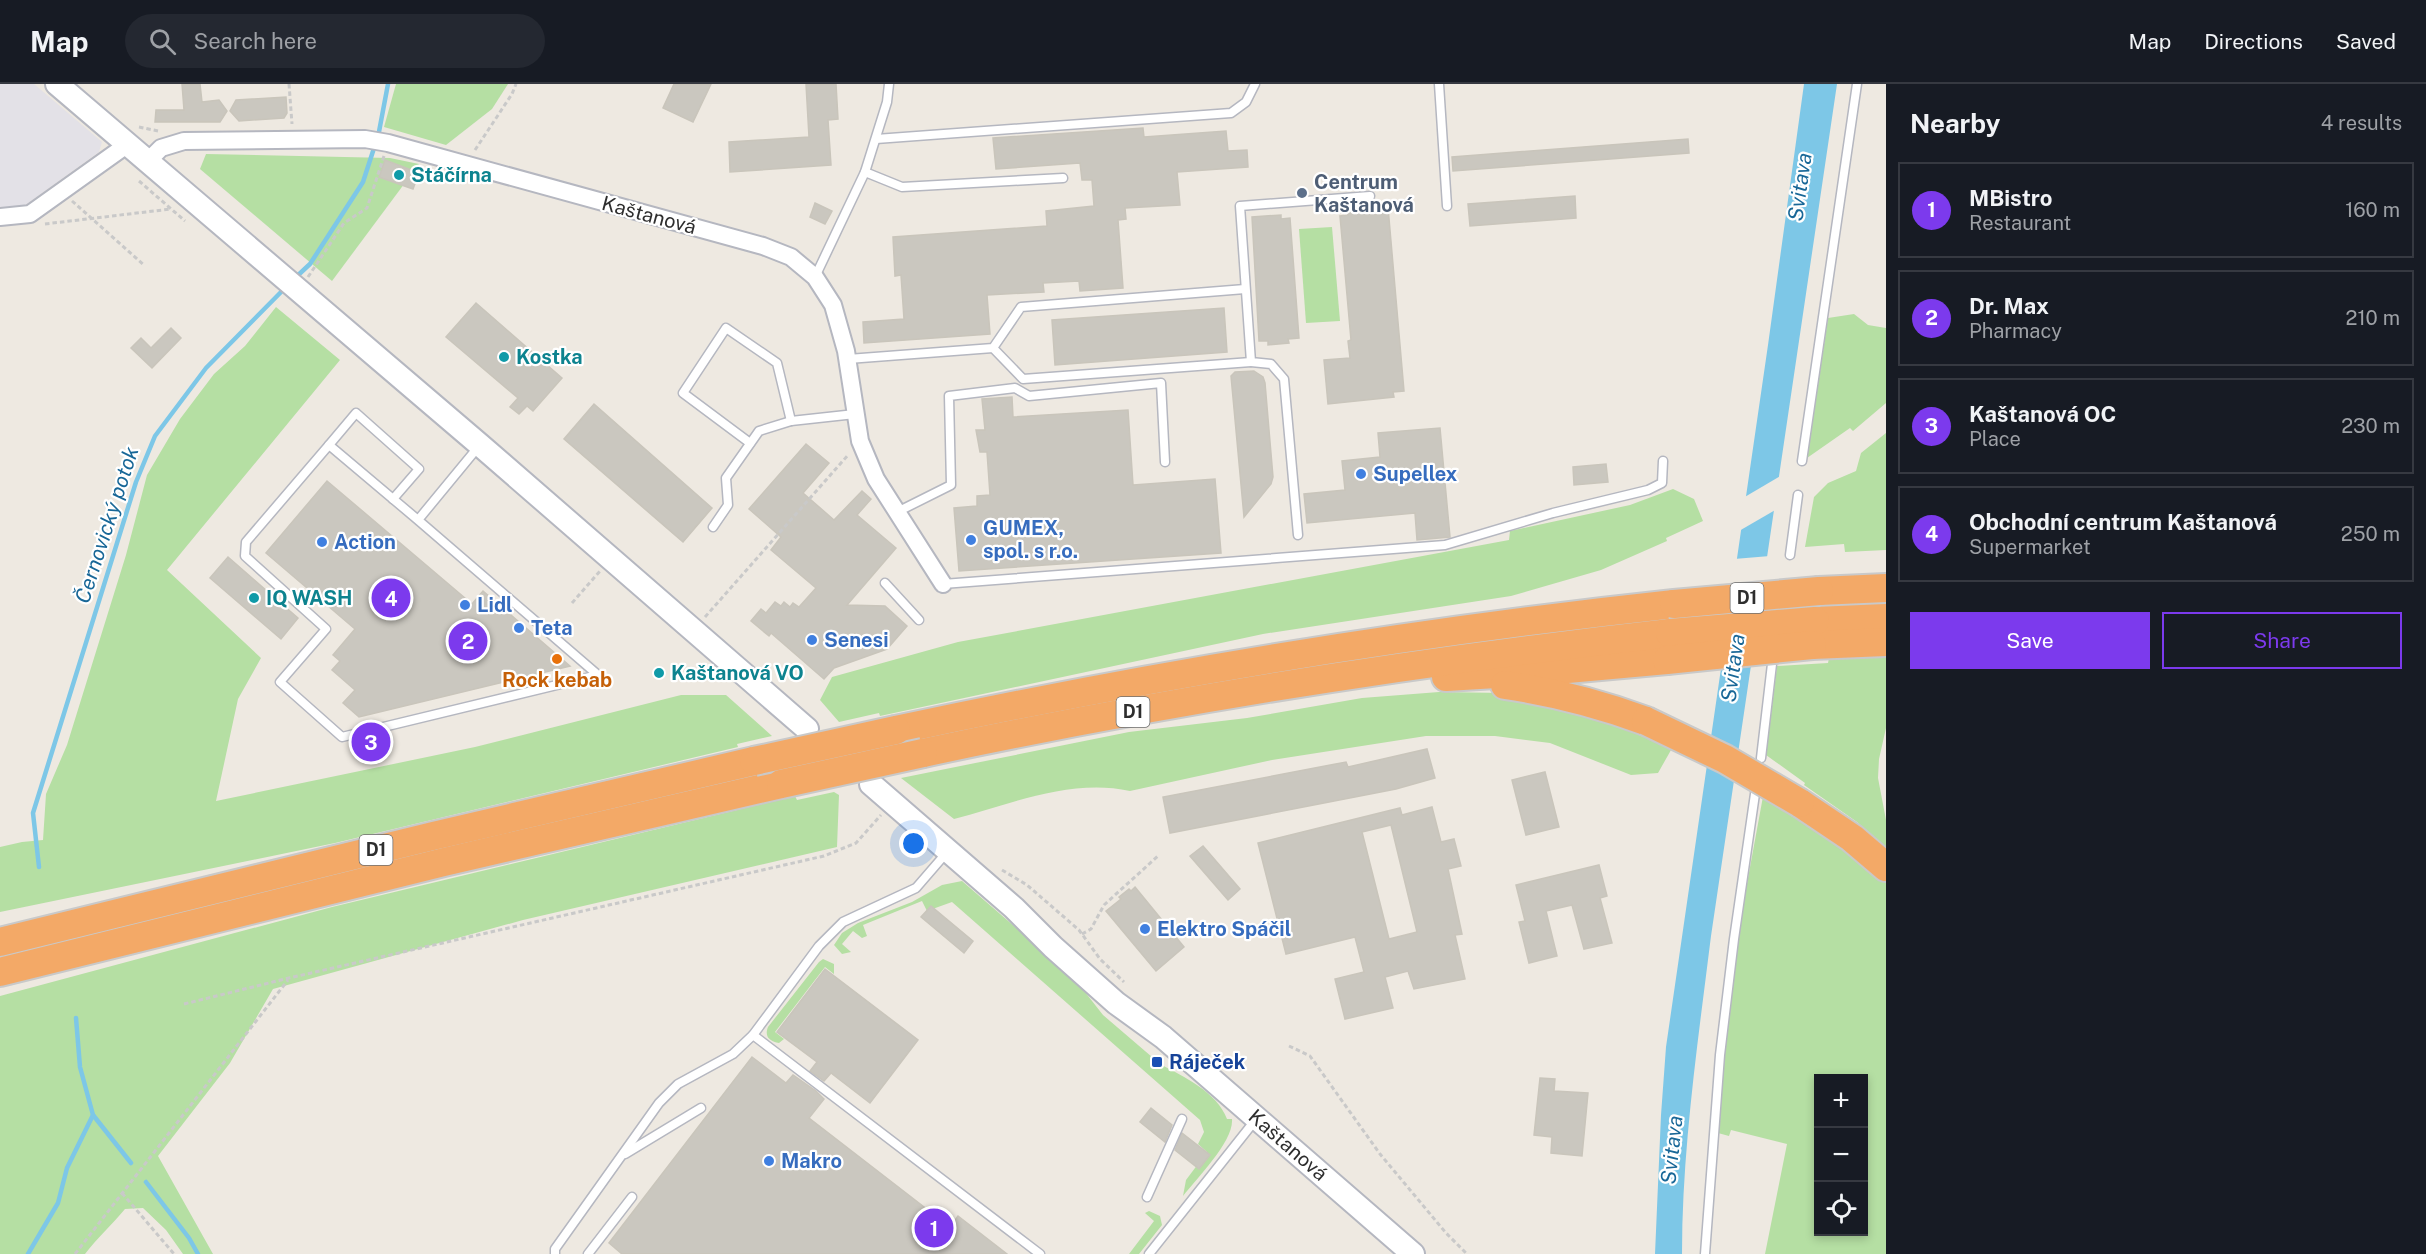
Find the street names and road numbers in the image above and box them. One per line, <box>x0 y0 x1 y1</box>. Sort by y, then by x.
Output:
street label: Kaštanová <box>599 191 699 239</box>
road number: D1 <box>1730 583 1764 613</box>
road number: D1 <box>1116 697 1150 727</box>
road number: D1 <box>360 835 392 865</box>
street label: Kaštanová <box>1244 1104 1332 1186</box>

